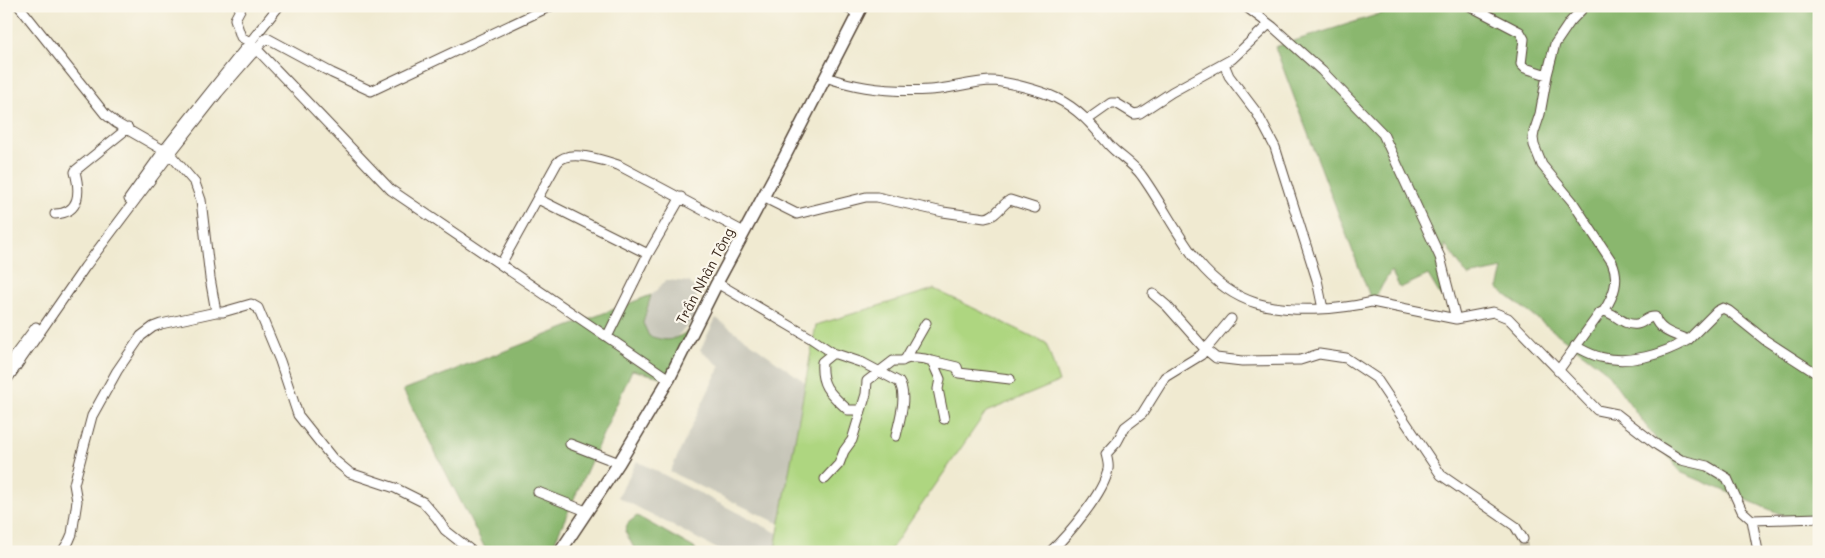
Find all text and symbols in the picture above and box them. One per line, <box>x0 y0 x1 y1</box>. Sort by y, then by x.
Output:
street label: Trần Nhân Tông <box>671 224 738 327</box>

